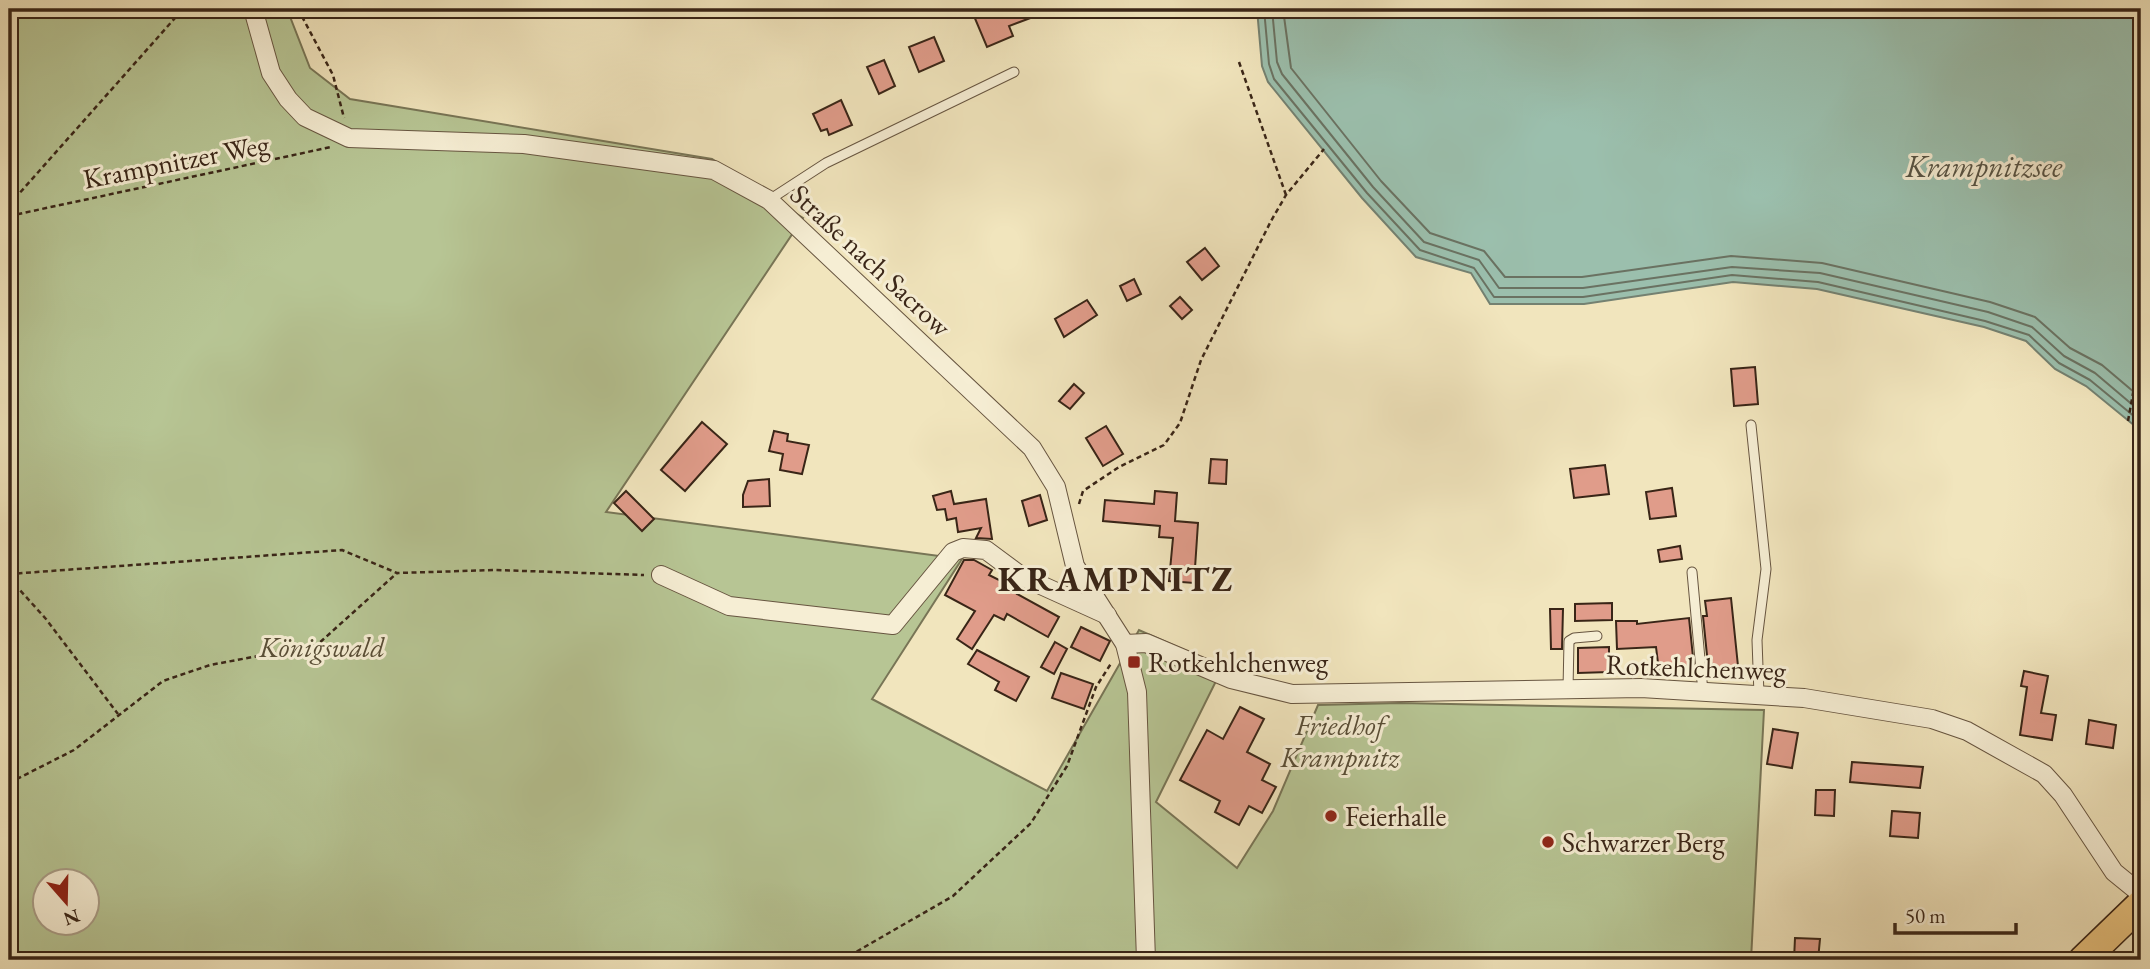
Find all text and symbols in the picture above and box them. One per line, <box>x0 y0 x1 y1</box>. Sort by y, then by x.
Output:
street label: Krampnitzer Weg <box>80 125 273 197</box>
water label: Krampnitzsee <box>1905 147 2063 186</box>
street label: Straße nach Sacrow <box>783 176 960 344</box>
district label: KRAMPNITZ <box>998 556 1234 601</box>
park label: Königswald <box>258 629 385 665</box>
place label: Rotkehlchenweg <box>1148 644 1329 680</box>
street label: Rotkehlchenweg <box>1605 646 1787 688</box>
marker: Rotkehlchenweg <box>1126 654 1142 670</box>
park label: Friedhof Krampnitz <box>1279 707 1400 775</box>
place label: Feierhalle <box>1345 798 1447 834</box>
marker: Feierhalle <box>1323 808 1339 824</box>
place label: Schwarzer Berg <box>1562 824 1726 860</box>
marker: Schwarzer Berg <box>1540 834 1556 850</box>
north arrow <box>32 867 102 937</box>
scale bar <box>1895 892 2015 936</box>
text: 50 m <box>1905 902 1946 929</box>
text: N <box>60 903 83 932</box>

